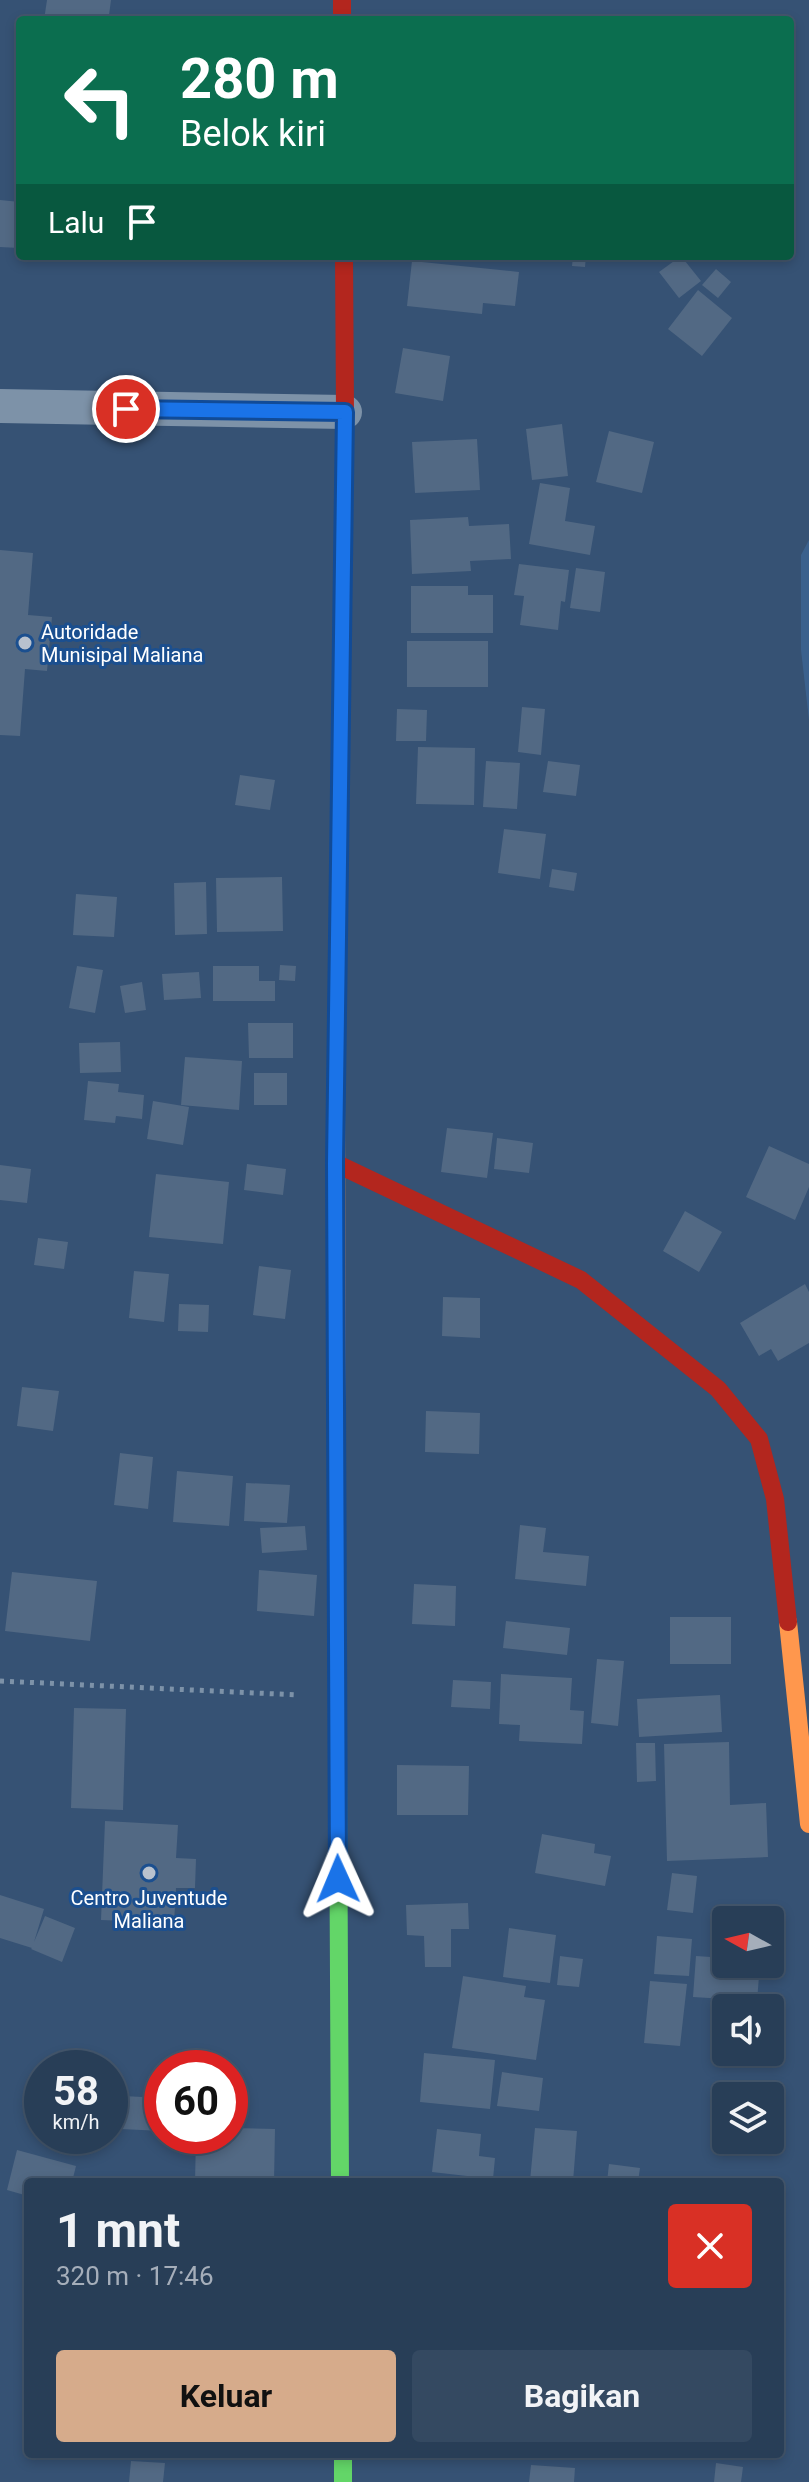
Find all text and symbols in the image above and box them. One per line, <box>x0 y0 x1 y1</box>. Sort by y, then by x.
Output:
text: 280 m <box>180 46 339 112</box>
icon: left <box>48 48 152 152</box>
text: Belok kiri <box>180 113 326 155</box>
icon: arrive <box>120 200 164 244</box>
text: Lalu <box>48 205 104 240</box>
pin <box>92 375 160 443</box>
icon: arrive <box>104 387 148 431</box>
place label: Autoridade Munisipal Maliana <box>41 620 203 667</box>
marker: Autoridade Munisipal Maliana <box>16 634 34 652</box>
position arrow <box>296 1837 380 1921</box>
marker: Centro Juventude Maliana <box>140 1864 158 1882</box>
place label: Centro Juventude Maliana <box>71 1886 227 1933</box>
north arrow <box>712 1906 784 1978</box>
map controls <box>712 1906 784 2154</box>
button: sound <box>712 1994 784 2066</box>
speed limit sign: 60 <box>144 2050 248 2154</box>
text: 58 <box>53 2068 99 2115</box>
button: layers <box>712 2082 784 2154</box>
text: km/h <box>53 2110 99 2134</box>
text: 1 mnt <box>56 2202 180 2259</box>
button: close <box>668 2204 752 2288</box>
text: 320 m · 17:46 <box>56 2261 214 2291</box>
button: Keluar <box>56 2350 396 2442</box>
button: Bagikan <box>412 2350 752 2442</box>

